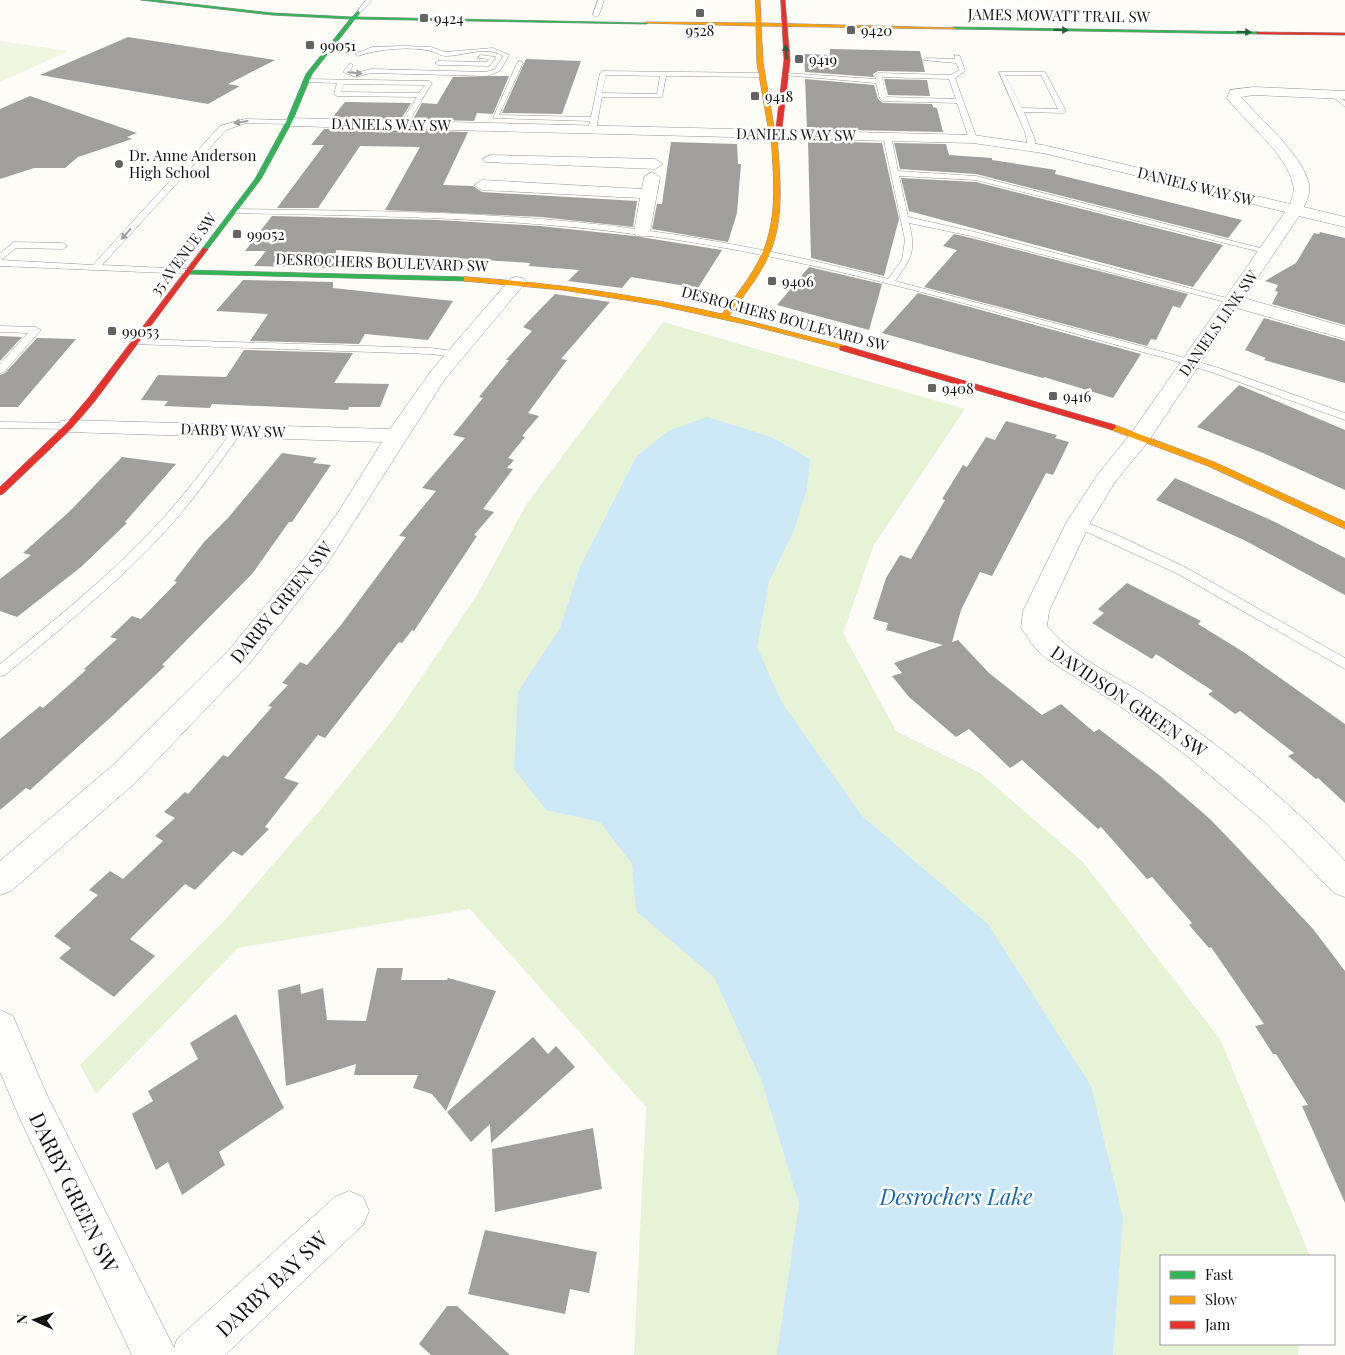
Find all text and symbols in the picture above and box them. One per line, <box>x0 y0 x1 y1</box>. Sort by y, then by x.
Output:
street label: JAMES MOWATT TRAIL SW <box>967 3 1151 27</box>
marker: 9528 <box>694 7 706 19</box>
place label: 9424 <box>434 8 464 28</box>
marker: 9424 <box>418 12 430 24</box>
place label: 9528 <box>686 20 715 40</box>
place label: 9420 <box>861 20 892 40</box>
marker: 9420 <box>845 24 857 36</box>
one-way arrow <box>1053 26 1069 34</box>
one-way arrow <box>1237 29 1253 37</box>
place label: 99051 <box>320 35 356 55</box>
marker: 99051 <box>304 39 316 51</box>
one-way arrow <box>782 43 790 59</box>
place label: 9419 <box>809 49 837 69</box>
marker: 9419 <box>793 53 805 65</box>
one-way arrow <box>348 69 364 77</box>
place label: 9418 <box>765 86 794 106</box>
marker: 9418 <box>749 90 761 102</box>
street label: DANIELS WAY SW <box>331 113 452 135</box>
one-way arrow <box>232 118 248 126</box>
street label: DANIELS WAY SW <box>736 123 857 145</box>
place label: Dr. Anne Anderson High School <box>129 145 256 182</box>
marker: Dr. Anne Anderson High School <box>113 158 125 170</box>
street label: DANIELS WAY SW <box>1135 162 1257 210</box>
street label: 35 AVENUE SW <box>145 208 221 299</box>
place label: 99052 <box>247 224 285 244</box>
one-way arrow <box>121 227 132 240</box>
marker: 99052 <box>231 228 243 240</box>
street label: DESROCHERS BOULEVARD SW <box>275 248 489 276</box>
street label: DANIELS LINK SW <box>1174 266 1262 380</box>
place label: 9406 <box>782 271 814 291</box>
marker: 9406 <box>766 275 778 287</box>
street label: DESROCHERS BOULEVARD SW <box>679 281 891 355</box>
place label: 99053 <box>122 321 159 341</box>
marker: 99053 <box>106 325 118 337</box>
place label: 9408 <box>942 378 974 398</box>
marker: 9408 <box>926 382 938 394</box>
place label: 9416 <box>1063 386 1092 406</box>
marker: 9416 <box>1047 390 1059 402</box>
street label: DARBY WAY SW <box>180 418 286 442</box>
street label: DARBY GREEN SW <box>224 536 338 668</box>
street label: DAVIDSON GREEN SW <box>1046 640 1212 763</box>
street label: DARBY GREEN SW <box>24 1107 126 1278</box>
water label: Desrochers Lake <box>879 1181 1033 1211</box>
street label: DARBY BAY SW <box>209 1223 334 1342</box>
legend <box>1160 1255 1335 1345</box>
text: Fast <box>1205 1264 1234 1284</box>
text: Slow <box>1205 1289 1237 1309</box>
north arrow <box>10 1295 60 1345</box>
text: N <box>12 1314 31 1325</box>
text: Jam <box>1204 1314 1231 1334</box>

